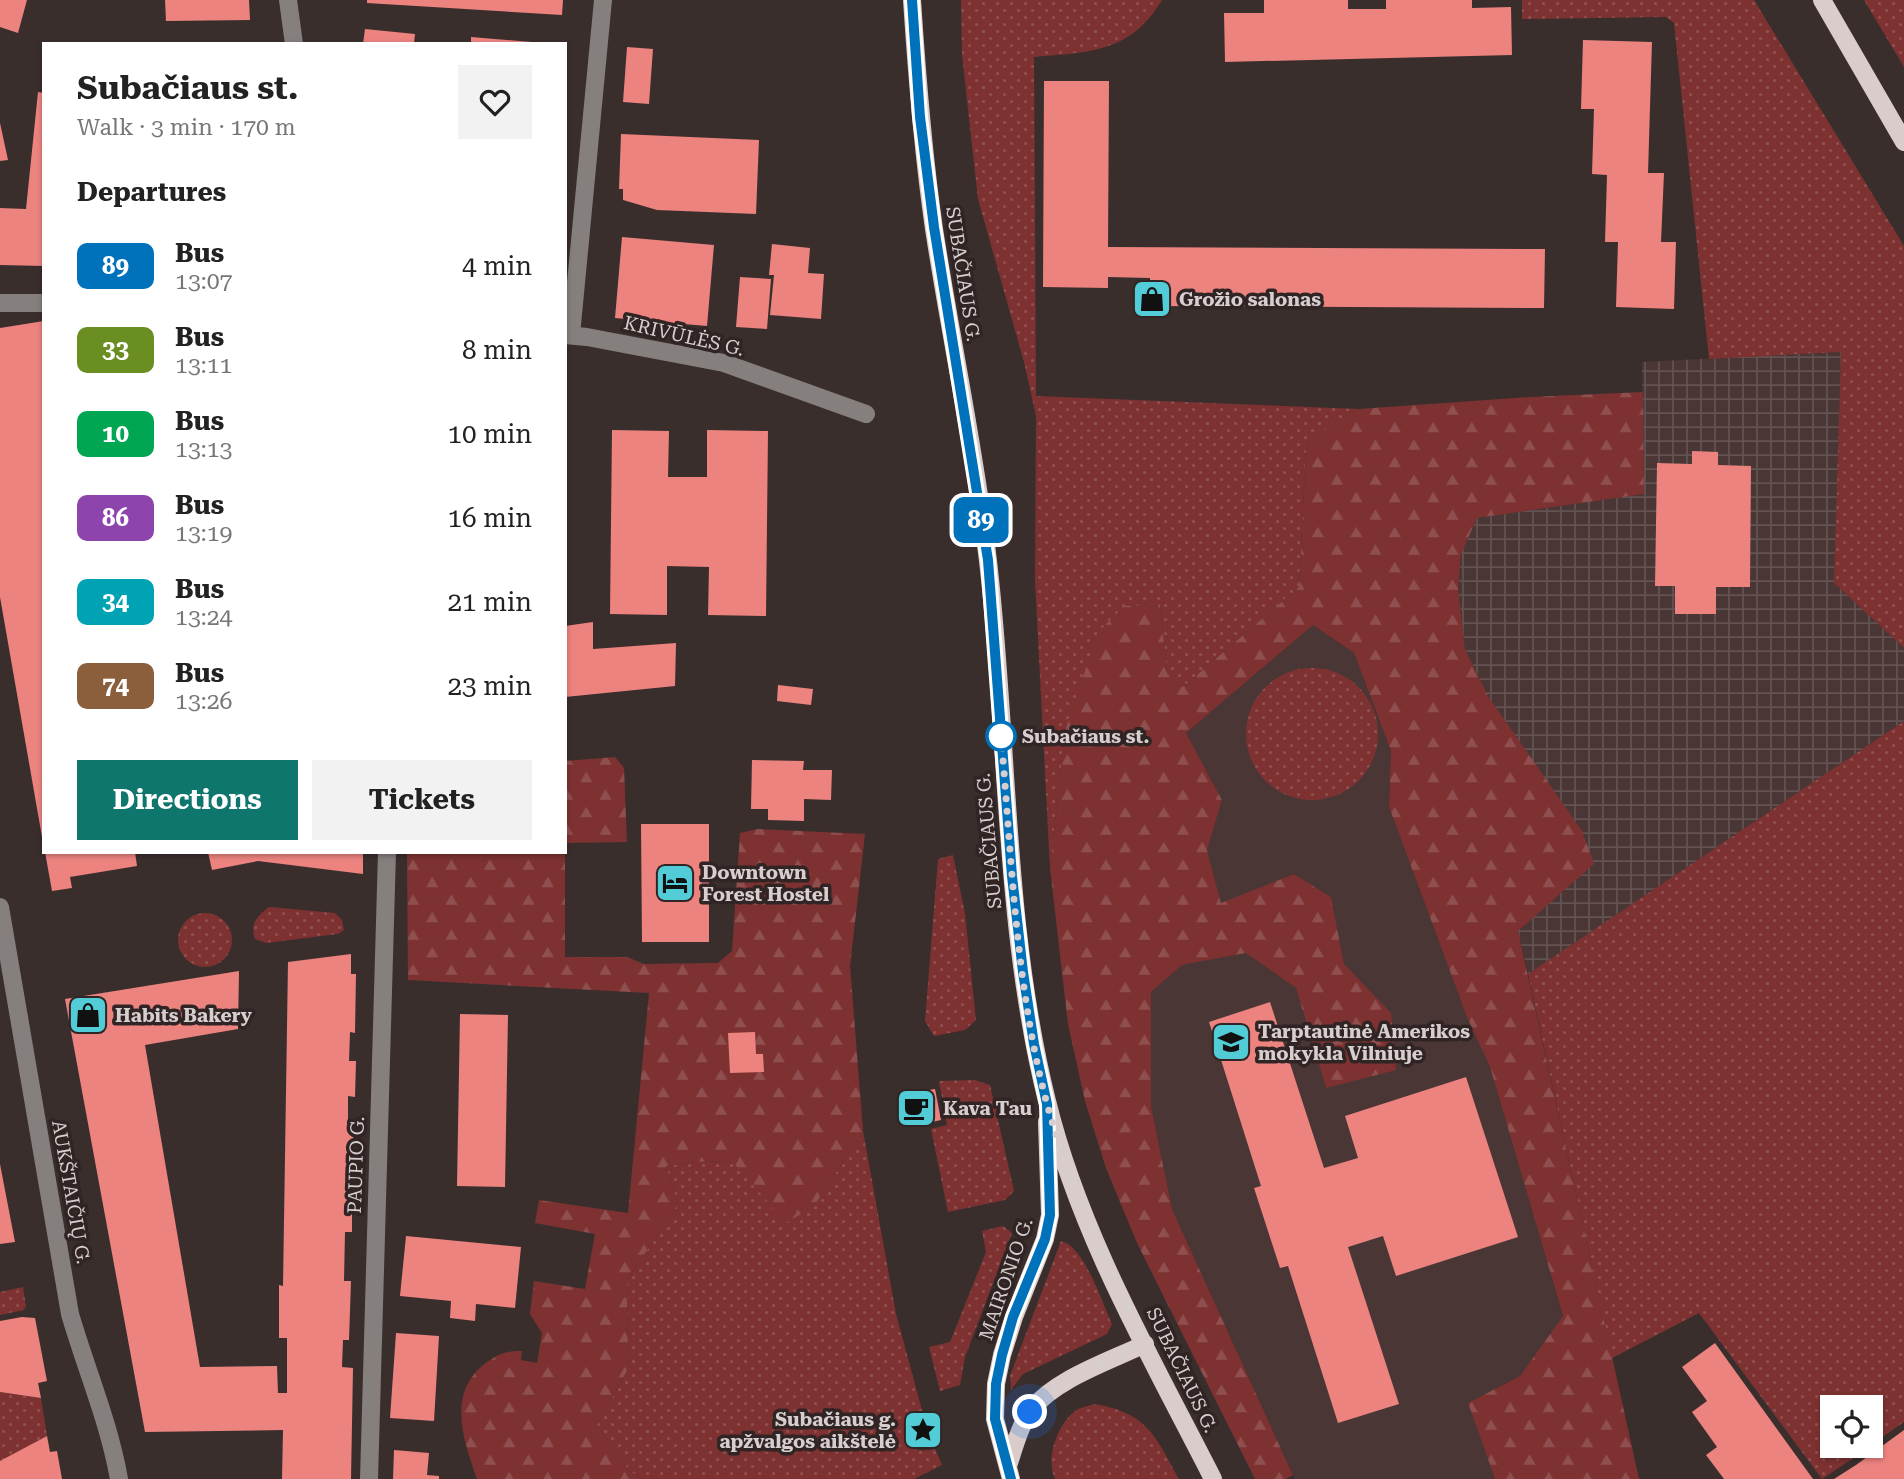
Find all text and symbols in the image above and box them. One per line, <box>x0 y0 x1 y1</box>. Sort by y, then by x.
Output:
button: heart <box>458 65 532 139</box>
text: Subačiaus st. <box>77 68 298 107</box>
text: Walk · 3 min · 170 m <box>77 114 296 141</box>
text: Departures <box>77 177 226 207</box>
street label: SUBAČIAUS G. <box>941 205 985 343</box>
text: Bus <box>175 238 224 268</box>
text: 4 min <box>462 251 532 281</box>
text: 89 <box>102 252 129 280</box>
text: 13:07 <box>175 268 232 295</box>
shop icon: Grožio salonas <box>1131 278 1173 320</box>
place label: Grožio salonas <box>1179 288 1321 311</box>
street label: KRIVŪLĖS G. <box>622 311 746 361</box>
text: Bus <box>175 322 224 352</box>
text: 8 min <box>462 335 532 365</box>
text: 33 <box>102 336 129 364</box>
text: 13:11 <box>175 352 232 379</box>
text: Bus <box>175 406 224 436</box>
text: 10 min <box>448 419 532 449</box>
text: 10 <box>102 420 129 448</box>
text: 13:13 <box>175 436 232 463</box>
text: Bus <box>175 490 224 520</box>
line badge: 89 <box>950 497 1012 543</box>
text: 16 min <box>448 503 532 533</box>
text: 86 <box>102 504 129 532</box>
text: 89 <box>968 506 994 534</box>
text: 13:19 <box>175 520 232 547</box>
text: Bus <box>175 574 224 604</box>
text: 21 min <box>448 587 532 617</box>
text: 34 <box>102 588 129 616</box>
text: 13:24 <box>175 604 232 631</box>
text: Bus <box>175 658 224 688</box>
text: 23 min <box>448 671 532 701</box>
text: 74 <box>102 672 129 700</box>
text: 13:26 <box>175 688 232 715</box>
marker: Subačiaus st. <box>986 721 1016 751</box>
place label: Subačiaus st. <box>1022 725 1149 748</box>
button: Directions <box>77 760 298 840</box>
button: Tickets <box>312 760 532 840</box>
street label: SUBAČIAUS G. <box>972 772 1006 910</box>
place label: Downtown Forest Hostel <box>702 861 829 906</box>
hotel icon: Downtown Forest Hostel <box>654 862 696 904</box>
shop icon: Habits Bakery <box>67 994 109 1036</box>
place label: Habits Bakery <box>115 1004 252 1027</box>
place label: Tarptautinė Amerikos mokykla Vilniuje <box>1258 1020 1470 1065</box>
school or university icon: Tarptautinė Amerikos mokykla Vilniuje <box>1210 1021 1252 1063</box>
cafe icon: Kava Tau <box>895 1087 937 1129</box>
place label: Kava Tau <box>943 1097 1032 1120</box>
street label: PAUPIO G. <box>343 1116 369 1214</box>
street label: AUKŠTAIČIŲ G. <box>47 1118 95 1266</box>
street label: MAIRONIO G. <box>974 1215 1038 1343</box>
street label: SUBAČIAUS G. <box>1142 1304 1222 1436</box>
your location <box>1012 1394 1047 1429</box>
map controls <box>1820 1395 1883 1458</box>
button: locate <box>1820 1395 1883 1458</box>
place label: Subačiaus g. apžvalgos aikštelė <box>719 1408 896 1453</box>
place icon: Subačiaus g. apžvalgos aikštelė <box>902 1409 944 1451</box>

